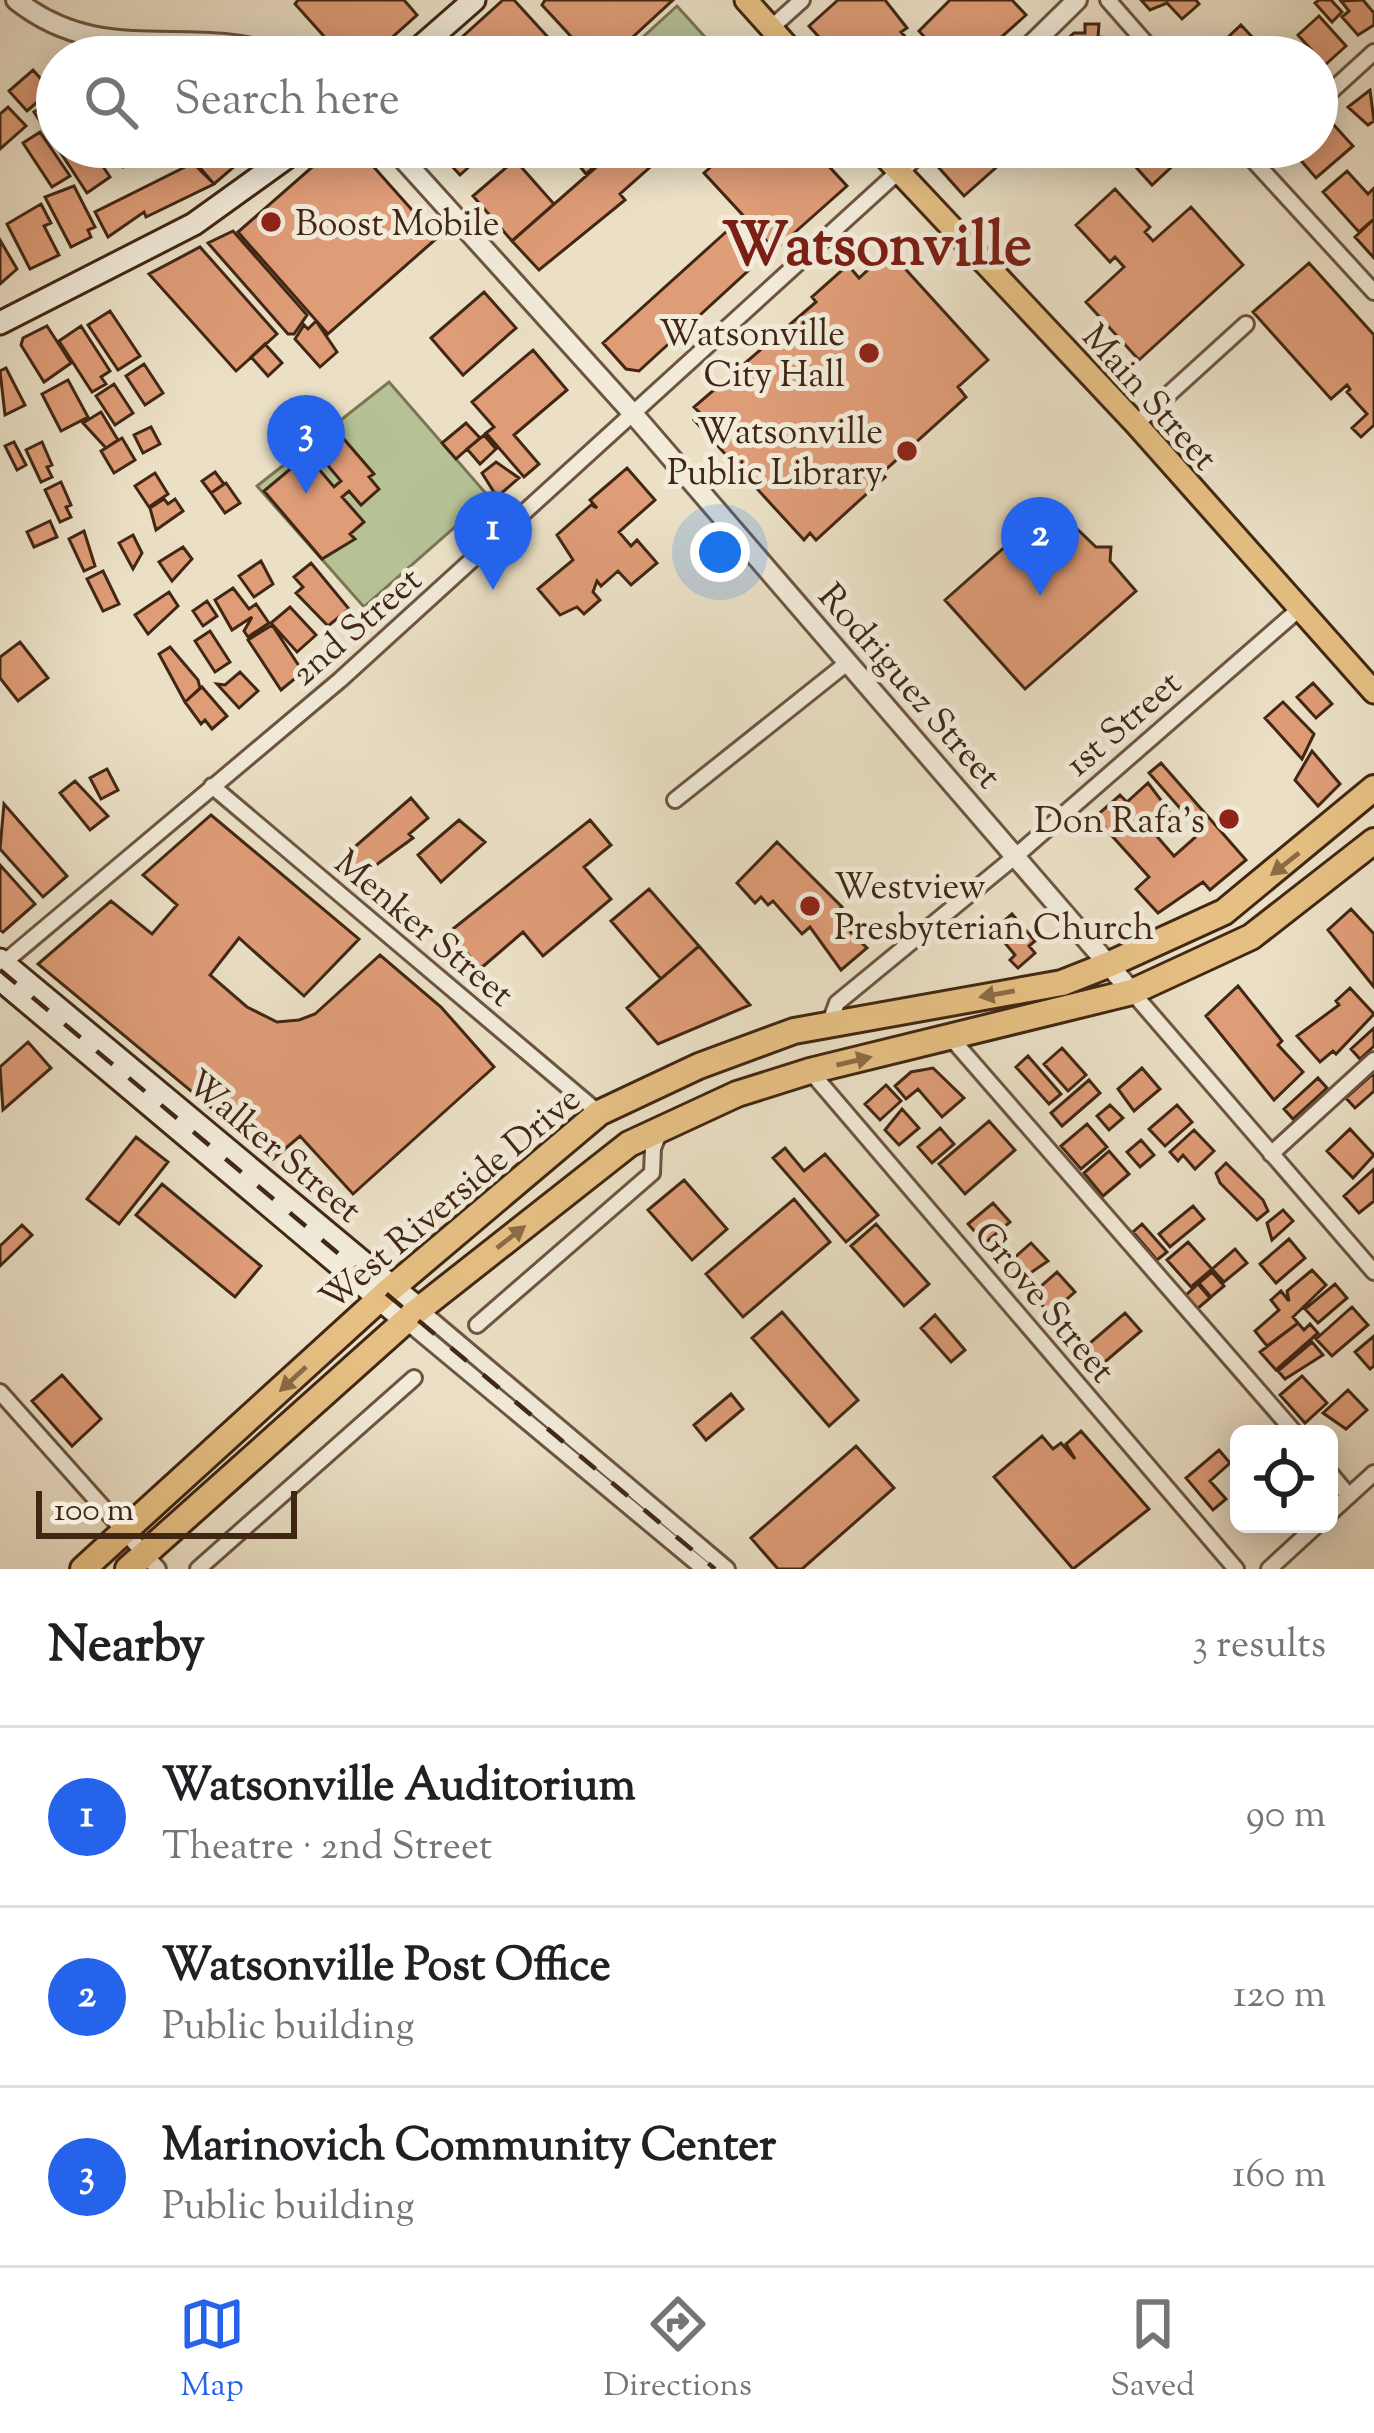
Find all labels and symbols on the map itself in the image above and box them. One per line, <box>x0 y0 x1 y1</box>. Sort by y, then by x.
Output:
place label: Boost Mobile <box>295 200 499 252</box>
district label: Watsonville <box>722 206 1032 293</box>
marker: Boost Mobile <box>258 209 284 235</box>
place label: Watsonville City Hall <box>659 310 845 403</box>
street label: Main Street <box>1068 314 1228 484</box>
marker: Watsonville City Hall <box>856 340 882 366</box>
pin: 3 <box>267 395 345 494</box>
place label: Watsonville Public Library <box>667 408 883 501</box>
marker: Watsonville Public Library <box>894 438 920 464</box>
pin: 1 <box>454 491 532 590</box>
pin: 2 <box>1001 497 1079 596</box>
your location <box>690 522 750 582</box>
street label: 2nd Street <box>281 556 435 700</box>
street label: Rodriguez Street <box>804 573 1012 802</box>
street label: 1st Street <box>1055 660 1194 790</box>
place label: Don Rafa's <box>1034 797 1205 849</box>
marker: Don Rafa's <box>1216 806 1242 832</box>
street label: Menker Street <box>321 839 524 1021</box>
one-way arrow <box>1269 851 1300 876</box>
place label: Westview Presbyterian Church <box>834 863 1154 956</box>
marker: Westview Presbyterian Church <box>797 893 823 919</box>
one-way arrow <box>978 984 1015 1003</box>
one-way arrow <box>835 1051 872 1070</box>
street label: Walker Street <box>173 1059 371 1237</box>
street label: West Riverside Drive <box>310 1075 593 1325</box>
street label: Grove Street <box>960 1211 1126 1396</box>
one-way arrow <box>496 1225 527 1250</box>
one-way arrow <box>278 1365 307 1392</box>
scale bar <box>36 1485 297 1538</box>

